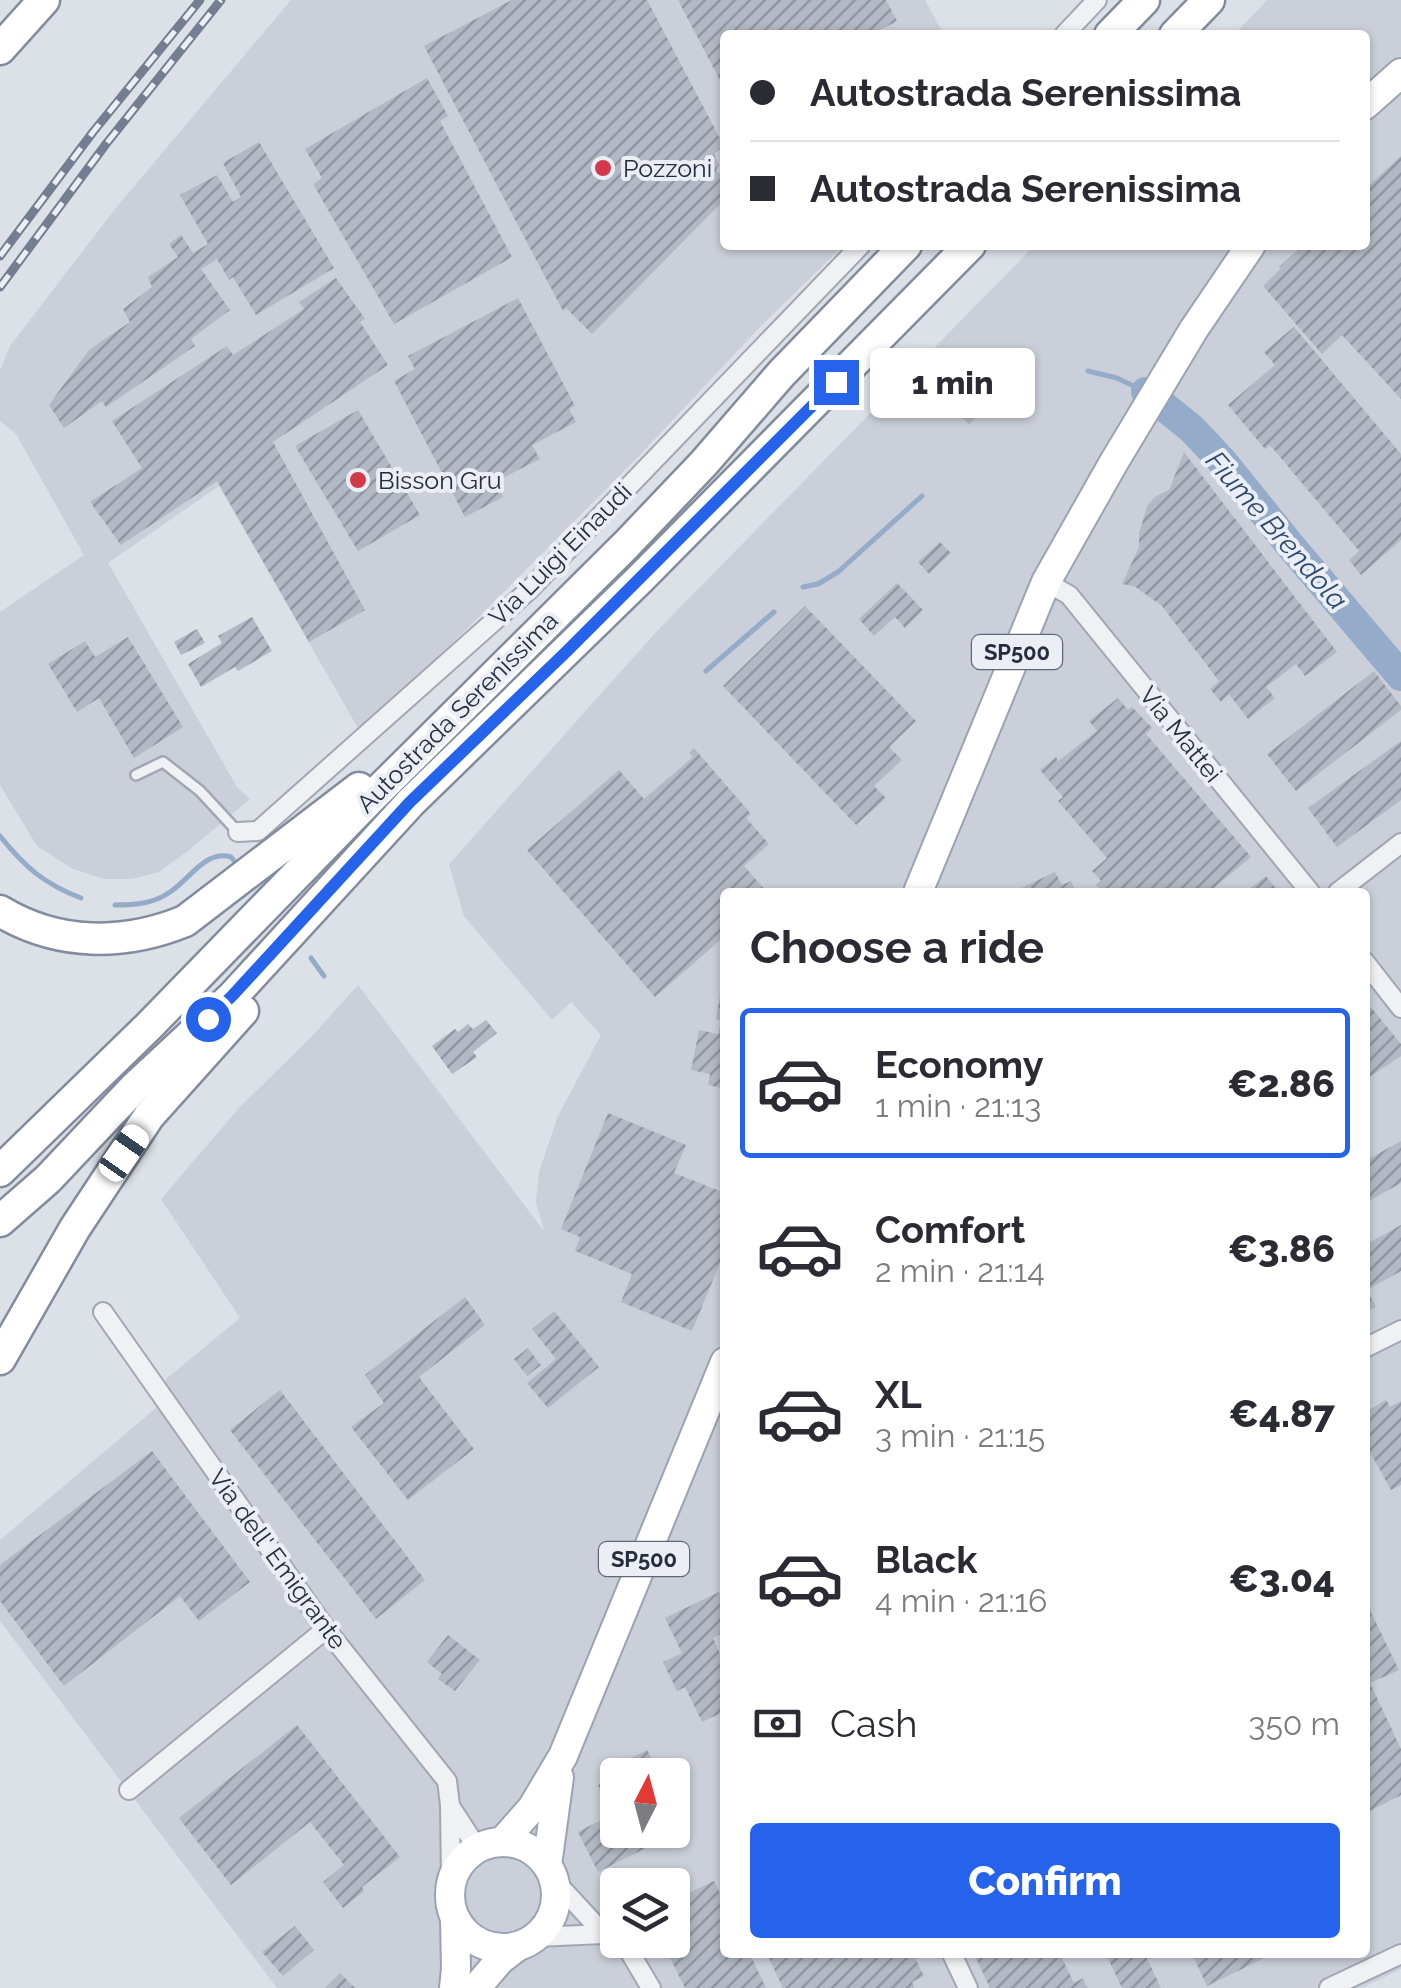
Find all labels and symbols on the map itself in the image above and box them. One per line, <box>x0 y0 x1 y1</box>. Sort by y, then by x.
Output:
place label: Pozzoni <box>623 153 712 183</box>
marker: Pozzoni <box>592 157 614 179</box>
callout: 1 min <box>871 347 1036 417</box>
route end <box>814 360 859 405</box>
water label: Fiume Brendola <box>1199 444 1354 616</box>
place label: Bisson Gru <box>378 465 502 495</box>
marker: Bisson Gru <box>347 469 369 491</box>
street label: Via Luigi Einaudi <box>482 476 638 632</box>
street label: Autostrada Serenissima <box>350 605 564 819</box>
road number: SP500 <box>972 635 1062 669</box>
street label: Via Mattei <box>1133 680 1229 788</box>
route start <box>186 997 231 1042</box>
car <box>95 1120 153 1186</box>
street label: Via dell' Emigrante <box>203 1463 353 1655</box>
road number: SP500 <box>599 1542 689 1576</box>
north arrow <box>600 1758 690 1848</box>

